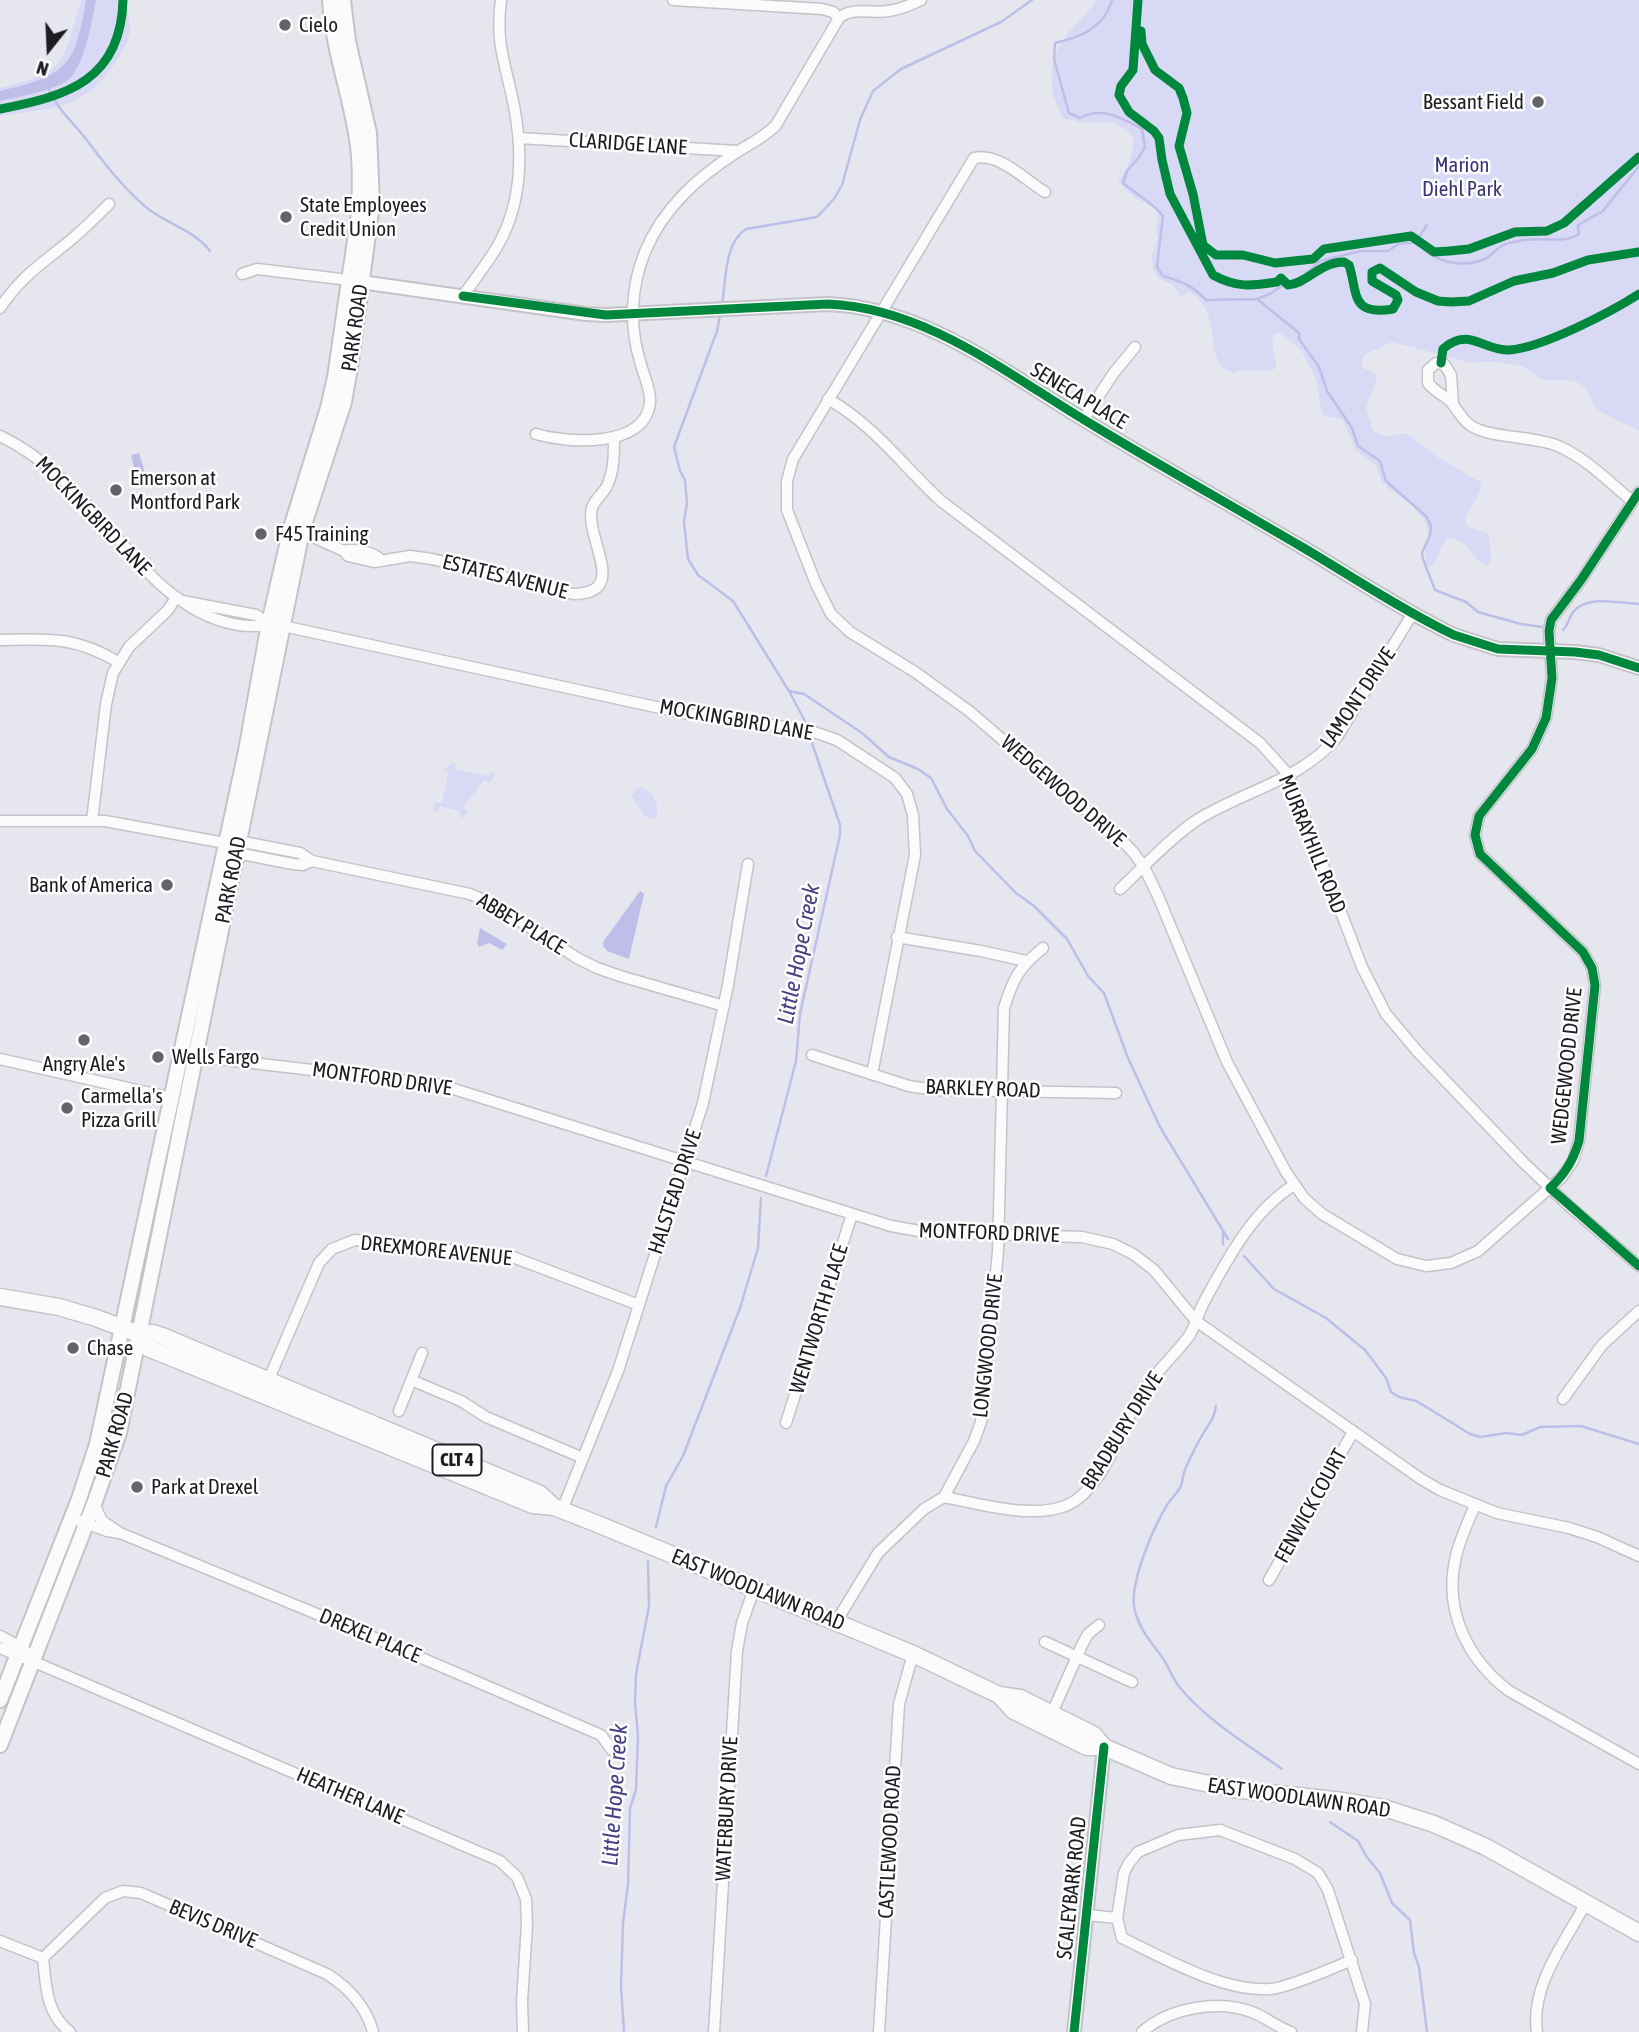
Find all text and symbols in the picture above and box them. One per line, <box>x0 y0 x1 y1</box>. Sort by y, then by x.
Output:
place label: Cielo <box>299 12 338 38</box>
north arrow <box>14 14 84 84</box>
marker: Cielo <box>277 17 293 33</box>
text: N <box>34 57 51 81</box>
place label: Bessant Field <box>1423 89 1524 115</box>
marker: Bessant Field <box>1530 94 1546 110</box>
street label: CLARIDGE LANE <box>568 127 688 161</box>
park label: Marion Diehl Park <box>1422 152 1502 202</box>
place label: State Employees Credit Union <box>300 192 427 242</box>
marker: State Employees Credit Union <box>278 209 294 225</box>
street label: PARK ROAD <box>336 283 374 373</box>
street label: SENECA PLACE <box>1026 357 1132 435</box>
street label: MOCKINGBIRD LANE <box>30 451 156 581</box>
place label: Emerson at Montford Park <box>130 465 240 515</box>
marker: Emerson at Montford Park <box>108 482 124 498</box>
place label: F45 Training <box>275 521 369 547</box>
marker: F45 Training <box>253 526 269 542</box>
street label: ESTATES AVENUE <box>440 549 570 605</box>
street label: LAMONT DRIVE <box>1315 643 1401 753</box>
street label: MOCKINGBIRD LANE <box>657 694 815 746</box>
street label: WEDGEWOOD DRIVE <box>995 730 1131 852</box>
street label: MURRAYHILL ROAD <box>1273 771 1351 917</box>
street label: PARK ROAD <box>210 834 252 926</box>
place label: Bank of America <box>29 872 153 898</box>
marker: Bank of America <box>159 877 175 893</box>
water label: Little Hope Creek <box>772 881 826 1027</box>
street label: ABBEY PLACE <box>472 888 570 960</box>
street label: WEDGEWOOD DRIVE <box>1546 987 1588 1145</box>
marker: Angry Ale's <box>76 1032 92 1048</box>
place label: Wells Fargo <box>172 1044 259 1070</box>
marker: Wells Fargo <box>150 1049 166 1065</box>
place label: Angry Ale's <box>43 1051 125 1077</box>
street label: MONTFORD DRIVE <box>311 1057 453 1101</box>
street label: BARKLEY ROAD <box>925 1074 1041 1104</box>
place label: Carmella's Pizza Grill <box>81 1083 163 1133</box>
marker: Carmella's Pizza Grill <box>59 1100 75 1116</box>
street label: HALSTEAD DRIVE <box>643 1127 707 1257</box>
street label: MONTFORD DRIVE <box>918 1218 1060 1248</box>
street label: DREXMORE AVENUE <box>359 1231 513 1271</box>
street label: WENTWORTH PLACE <box>784 1241 854 1397</box>
street label: LONGWOOD DRIVE <box>968 1273 1008 1419</box>
place label: Chase <box>87 1335 133 1361</box>
marker: Chase <box>65 1340 81 1356</box>
street label: BRADBURY DRIVE <box>1076 1367 1168 1495</box>
street label: PARK ROAD <box>91 1389 139 1481</box>
road number: CLT 4 <box>433 1444 482 1476</box>
street label: FENWICK COURT <box>1269 1445 1353 1567</box>
place label: Park at Drexel <box>151 1474 258 1500</box>
marker: Park at Drexel <box>129 1479 145 1495</box>
street label: EAST WOODLAWN ROAD <box>668 1544 848 1636</box>
street label: DREXEL PLACE <box>316 1603 424 1669</box>
water label: Little Hope Creek <box>596 1723 634 1867</box>
street label: WATERBURY DRIVE <box>711 1736 743 1882</box>
street label: HEATHER LANE <box>293 1762 407 1830</box>
street label: CASTLEWOOD ROAD <box>873 1765 907 1919</box>
street label: EAST WOODLAWN ROAD <box>1206 1773 1392 1823</box>
street label: SCALEYBARK ROAD <box>1052 1815 1092 1961</box>
street label: BEVIS DRIVE <box>165 1894 261 1954</box>

